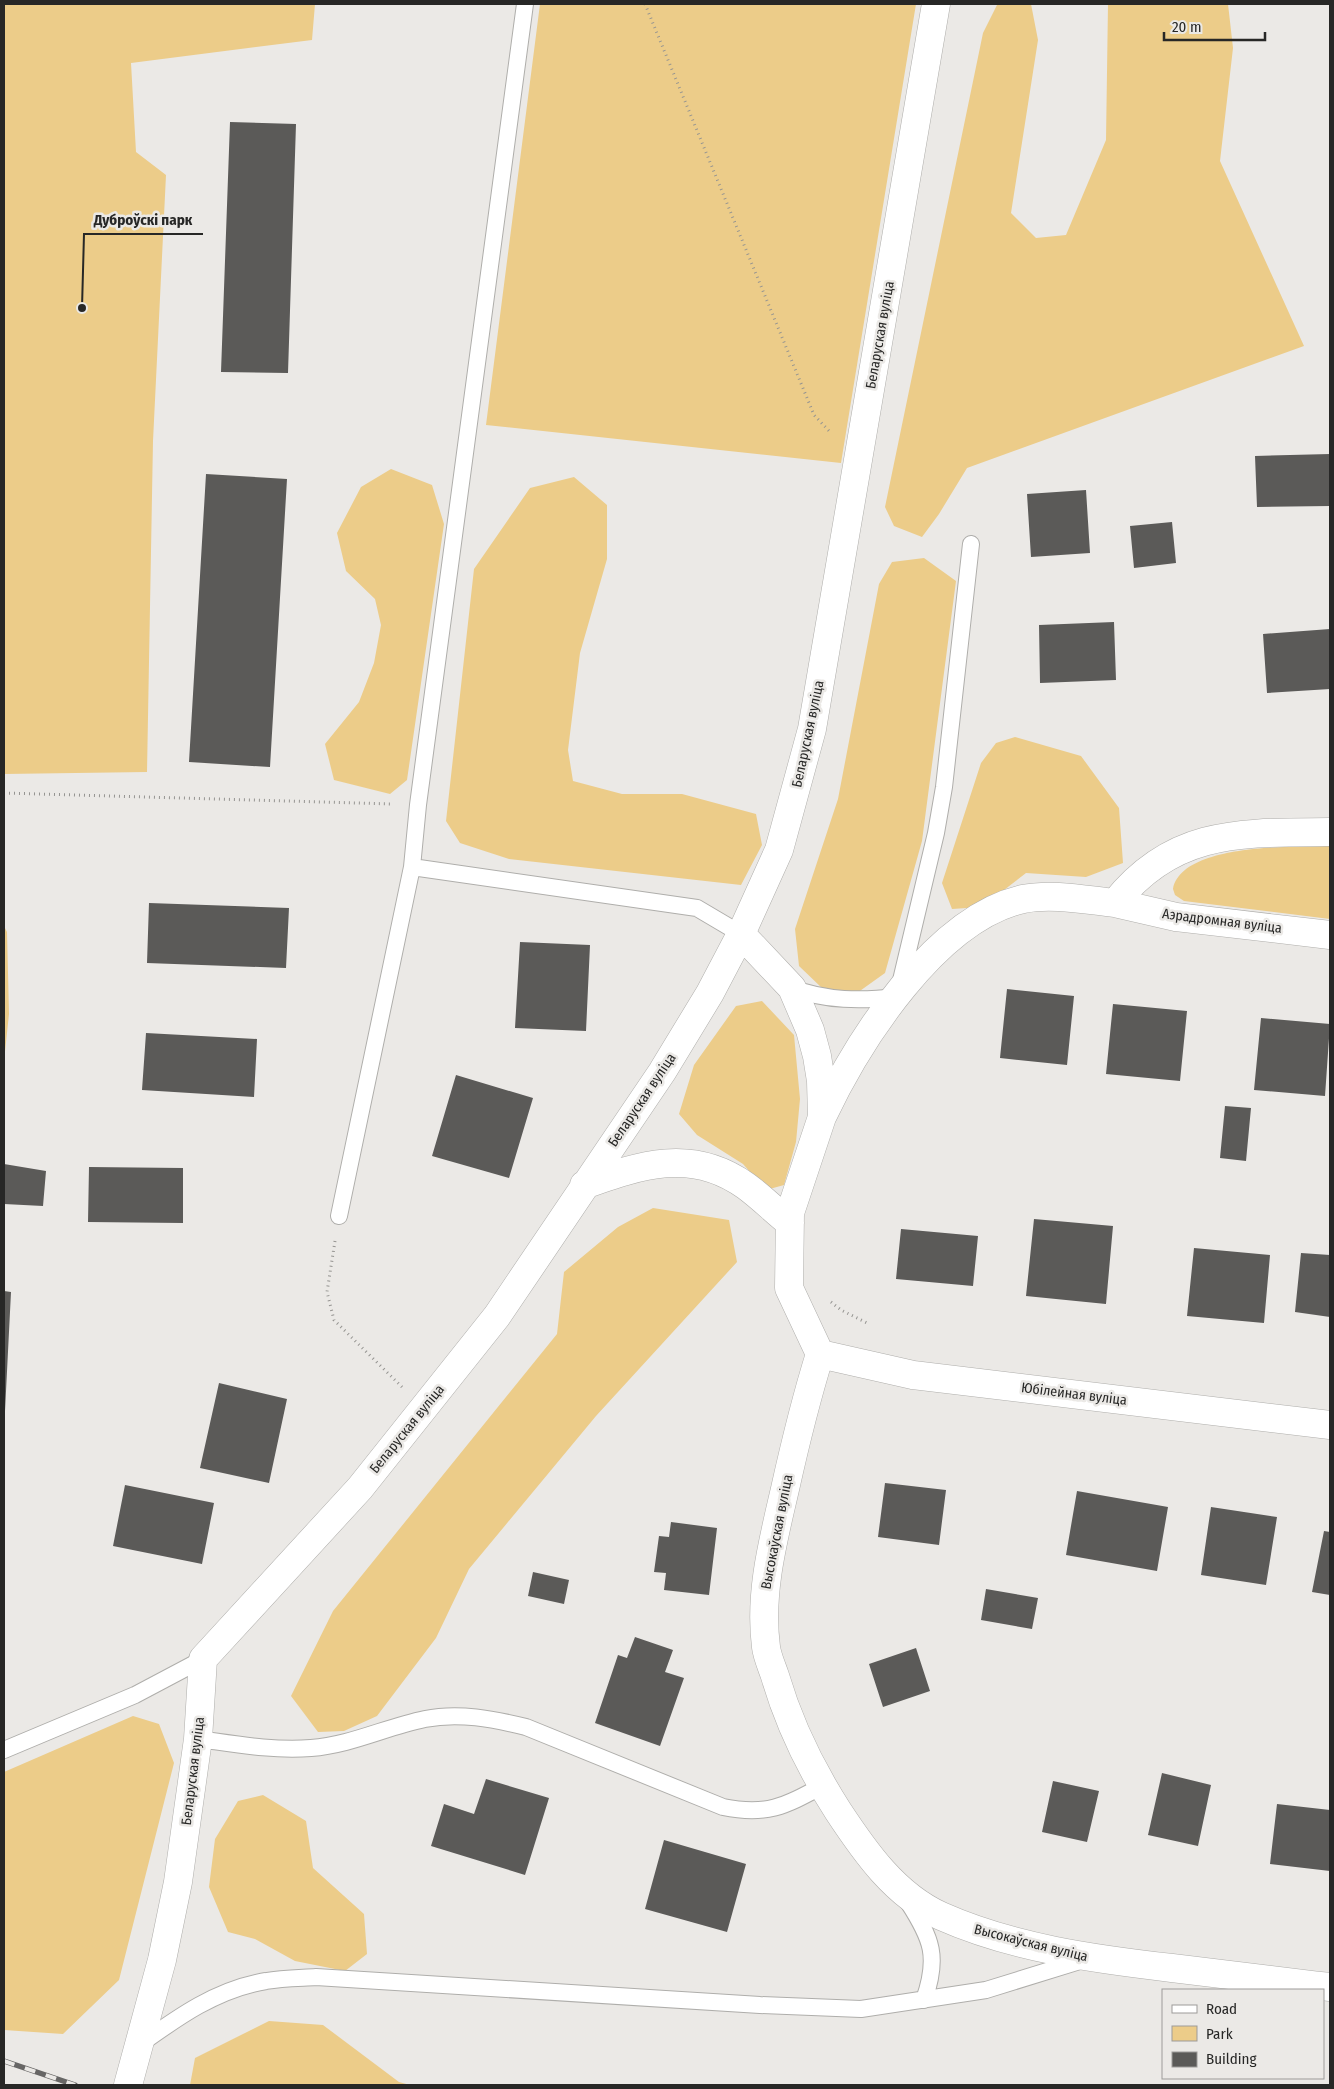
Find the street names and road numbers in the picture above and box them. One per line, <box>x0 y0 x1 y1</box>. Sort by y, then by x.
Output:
street label: Беларуская вуліца <box>862 280 898 390</box>
street label: Беларуская вуліца <box>788 679 828 789</box>
street label: Аэрадромная вуліца <box>1161 905 1283 937</box>
street label: Беларуская вуліца <box>604 1050 680 1150</box>
street label: Юбілейная вуліца <box>1020 1379 1128 1409</box>
street label: Беларуская вуліца <box>366 1381 448 1477</box>
street label: Высокаўская вуліца <box>758 1473 796 1591</box>
street label: Беларуская вуліца <box>178 1716 208 1826</box>
street label: Высокаўская вуліца <box>972 1921 1090 1965</box>

